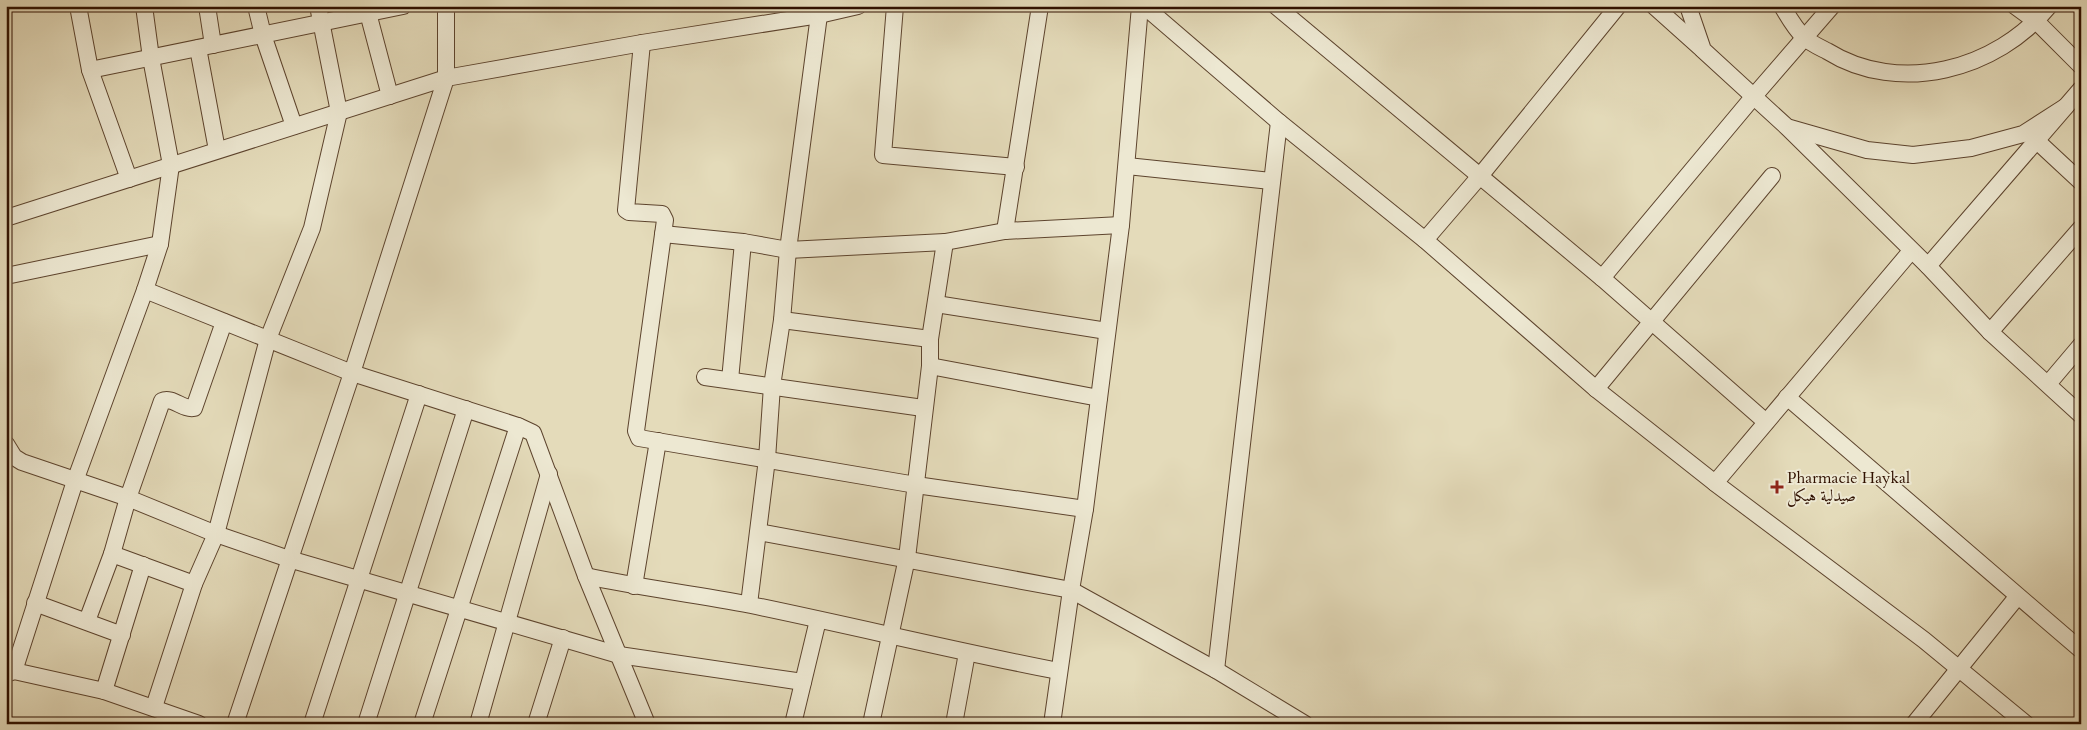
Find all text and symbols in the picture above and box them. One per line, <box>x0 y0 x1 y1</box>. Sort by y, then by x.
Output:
place label: Pharmacie Haykal صيدلية هيكل <box>1787 467 1910 507</box>
marker: Pharmacie Haykal صيدلية هيكل <box>1771 481 1783 493</box>

